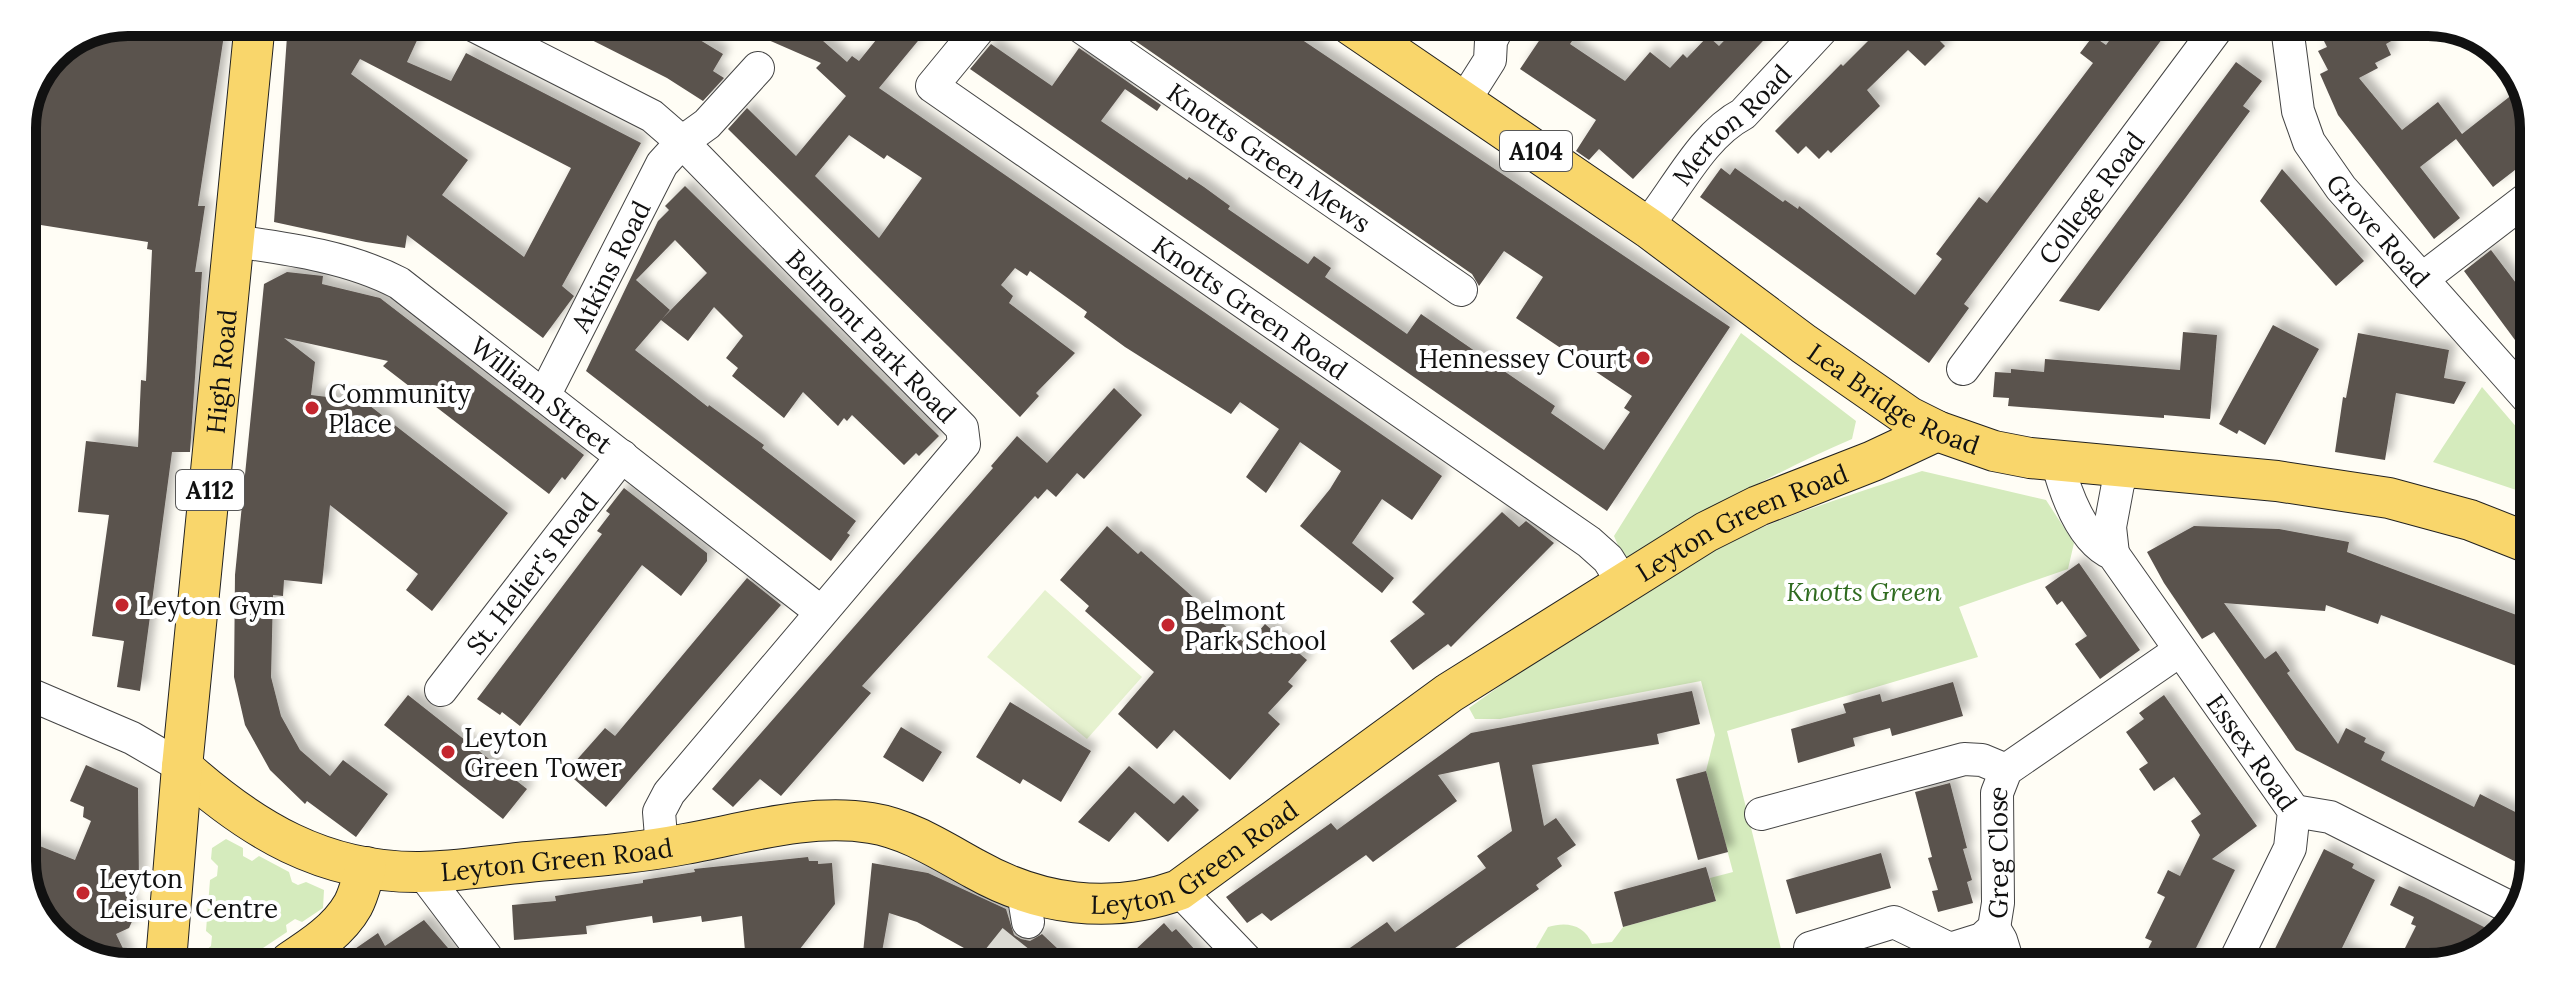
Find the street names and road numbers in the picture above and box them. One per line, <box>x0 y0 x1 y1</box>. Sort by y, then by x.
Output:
street label: Merton Road <box>1665 57 1798 192</box>
street label: Knotts Green Mews <box>1161 75 1377 239</box>
street label: College Road <box>2031 125 2151 270</box>
road number: A104 <box>1500 131 1572 171</box>
street label: Grove Road <box>2320 167 2437 294</box>
street label: Atkins Road <box>563 195 657 338</box>
street label: Knotts Green Road <box>1147 228 1354 386</box>
street label: Belmont Park Road <box>779 242 964 429</box>
street label: High Road <box>198 308 243 435</box>
street label: William Street <box>464 329 619 460</box>
street label: Lea Bridge Road <box>1801 335 1984 461</box>
street label: Leyton Green Road <box>1630 456 1852 588</box>
road number: A112 <box>176 470 244 510</box>
street label: St. Helier's Road <box>458 485 605 661</box>
street label: Essex Road <box>2200 687 2305 817</box>
street label: Greg Close <box>1979 780 2015 921</box>
street label: Leyton Green Road <box>1090 793 1304 920</box>
street label: Leyton Green Road <box>439 830 675 888</box>

